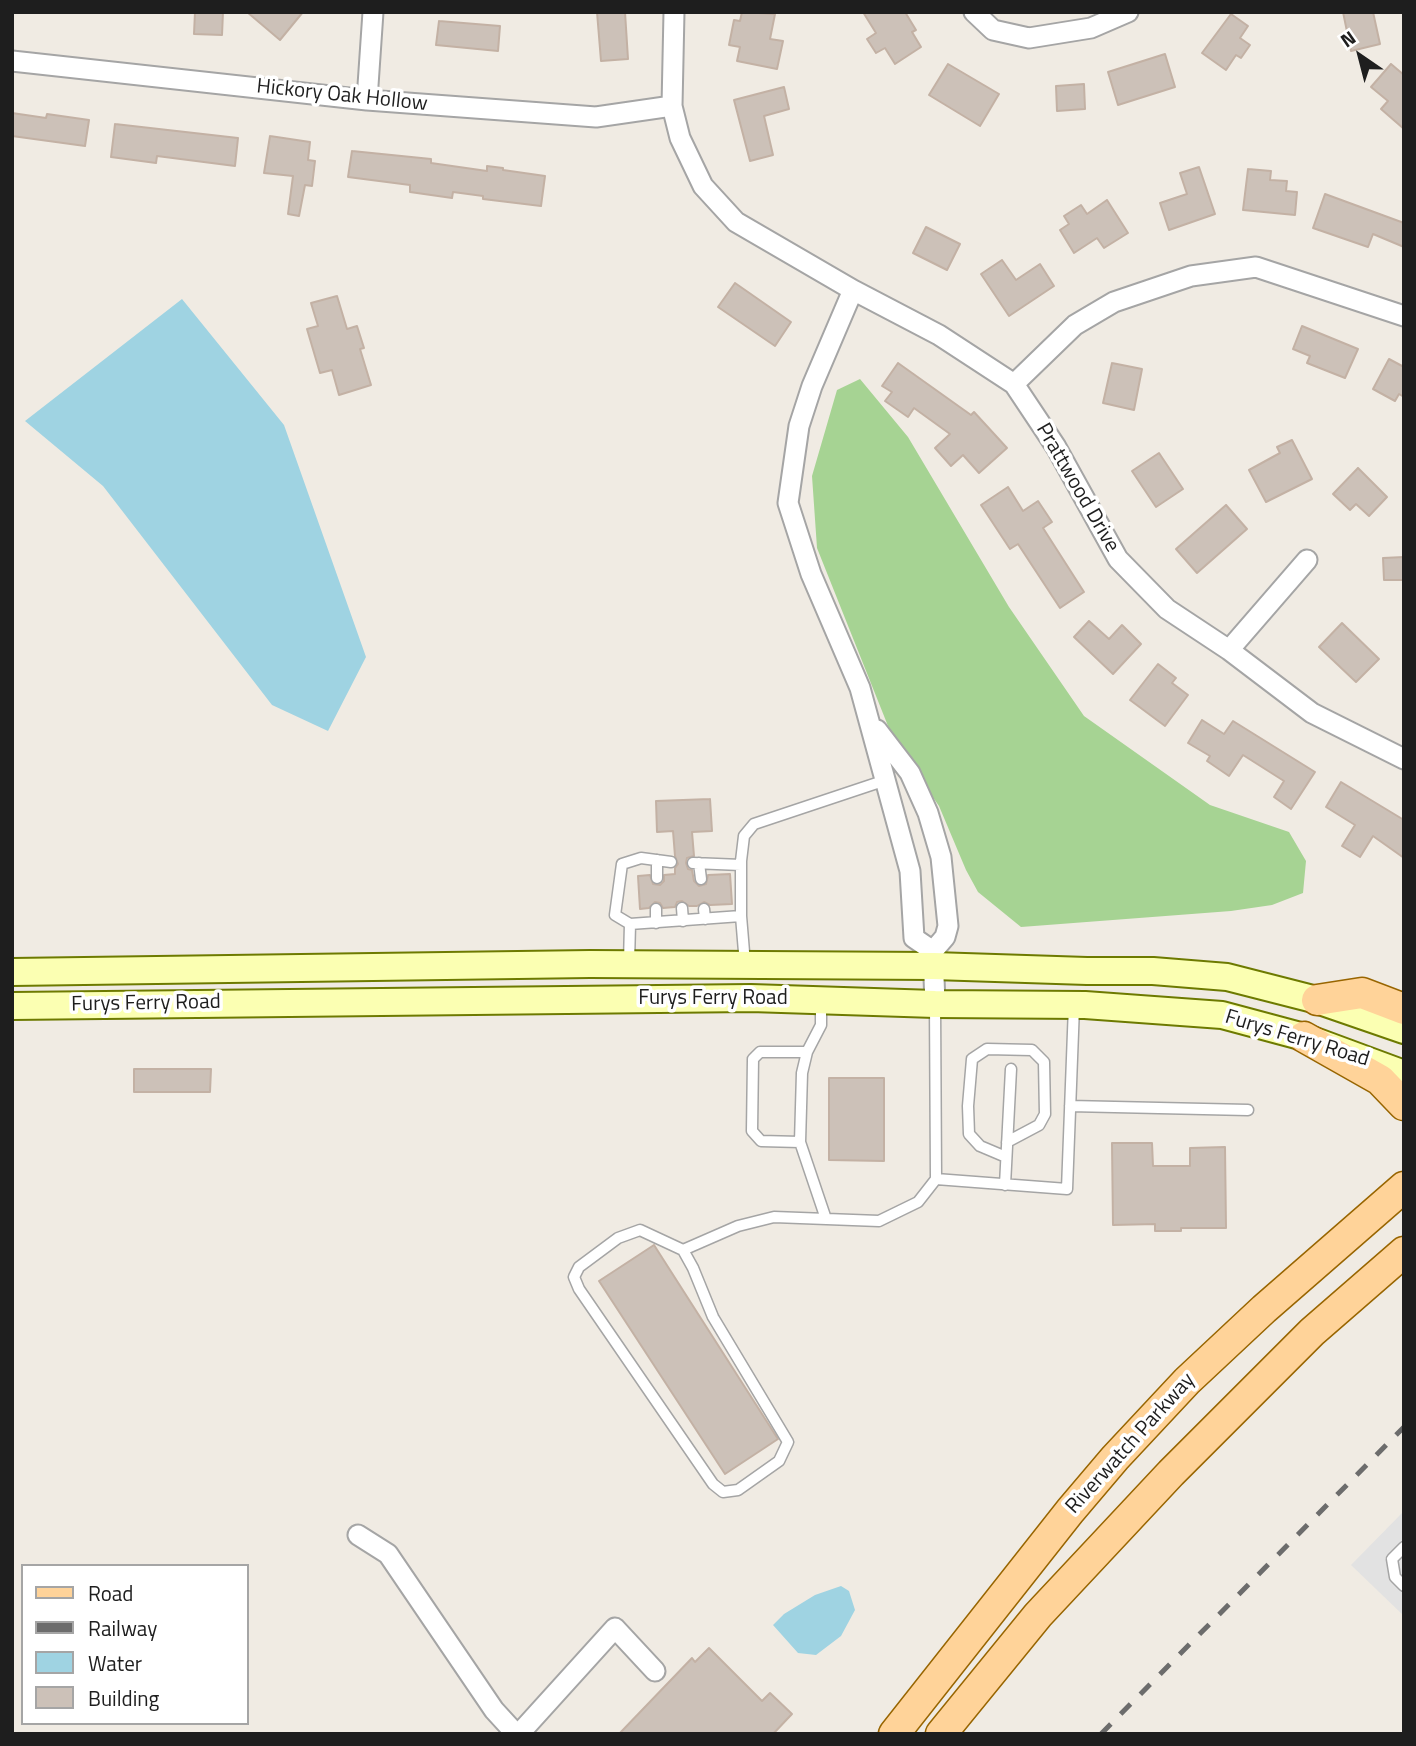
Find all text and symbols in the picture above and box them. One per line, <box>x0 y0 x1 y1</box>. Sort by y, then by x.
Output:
north arrow <box>1325 21 1395 91</box>
text: N <box>1334 23 1361 54</box>
street label: Hickory Oak Hollow <box>255 74 429 118</box>
street label: Prattwood Drive <box>1030 419 1124 557</box>
street label: Furys Ferry Road <box>638 986 788 1012</box>
street label: Furys Ferry Road <box>71 990 221 1018</box>
street label: Furys Ferry Road <box>1222 1005 1372 1073</box>
street label: Riverwatch Parkway <box>1061 1368 1201 1520</box>
legend <box>21 1564 248 1725</box>
text: Road <box>88 1577 133 1609</box>
text: Railway <box>88 1612 157 1644</box>
text: Water <box>88 1647 142 1679</box>
text: Building <box>88 1682 159 1714</box>

